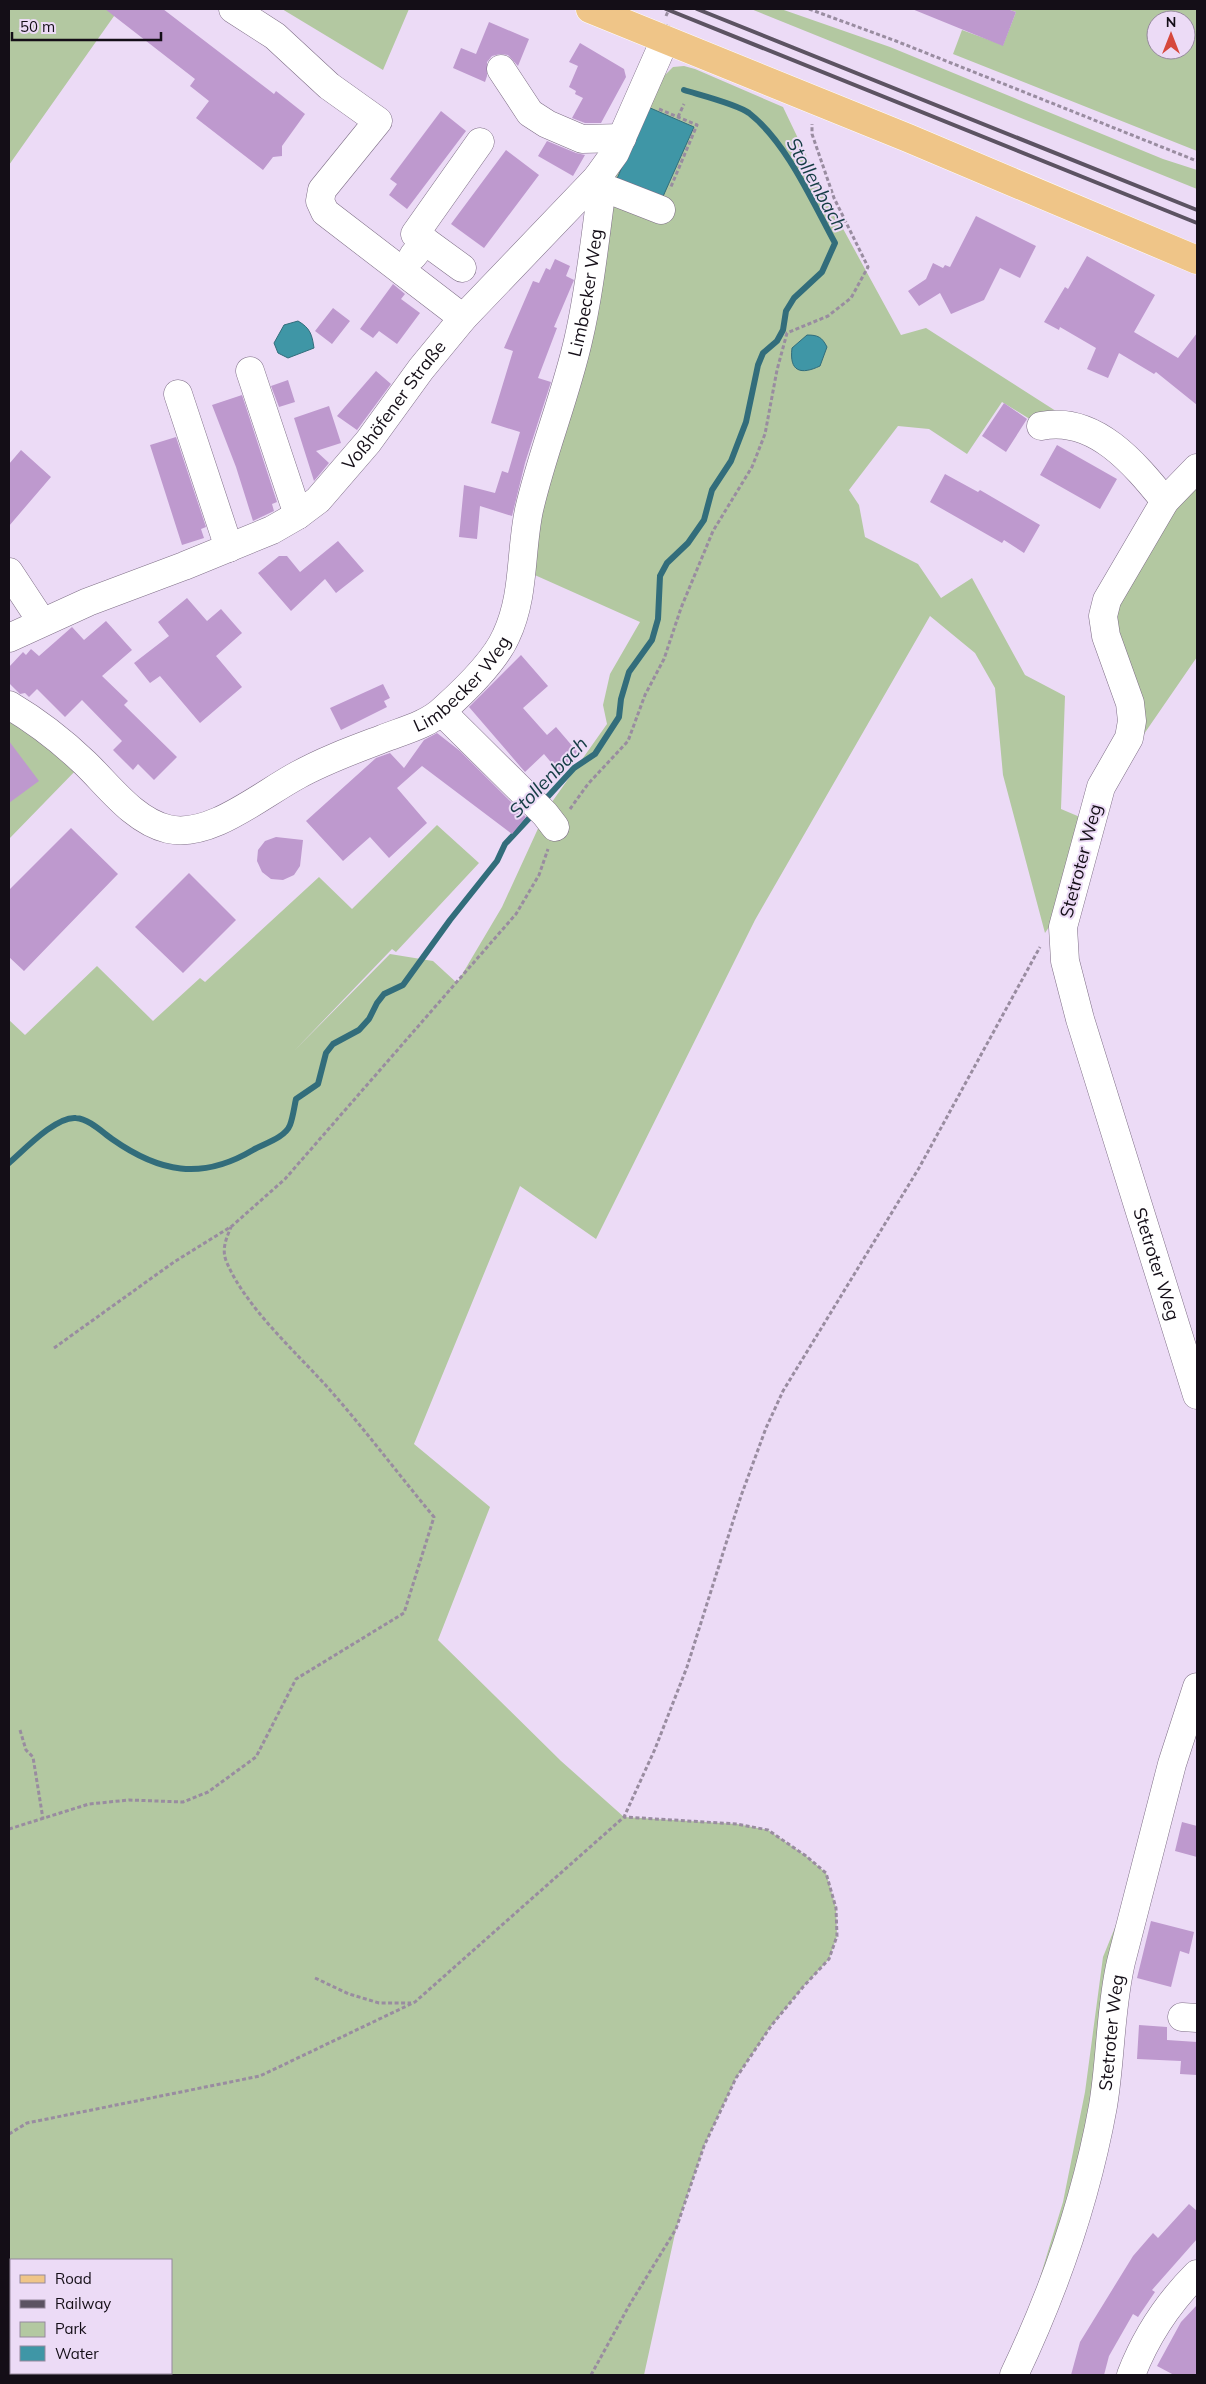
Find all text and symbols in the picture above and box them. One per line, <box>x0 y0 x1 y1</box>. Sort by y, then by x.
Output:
scale bar <box>12 10 161 42</box>
north arrow <box>1146 10 1196 60</box>
text: N <box>1166 13 1176 31</box>
text: 50 m <box>20 17 55 36</box>
water label: Stollenbach <box>782 133 852 235</box>
street label: Limbecker Weg <box>563 227 607 359</box>
street label: Voßhöfener Straße <box>337 336 451 475</box>
street label: Limbecker Weg <box>410 632 515 737</box>
water label: Stollenbach <box>504 732 592 822</box>
street label: Stetroter Weg <box>1054 801 1107 920</box>
street label: Stetroter Weg <box>1128 1205 1185 1323</box>
street label: Stetroter Weg <box>1093 1973 1129 2092</box>
legend <box>10 2259 172 2374</box>
text: Road <box>55 2269 92 2288</box>
text: Railway <box>55 2294 111 2313</box>
text: Park <box>55 2319 87 2338</box>
text: Water <box>55 2344 99 2363</box>

